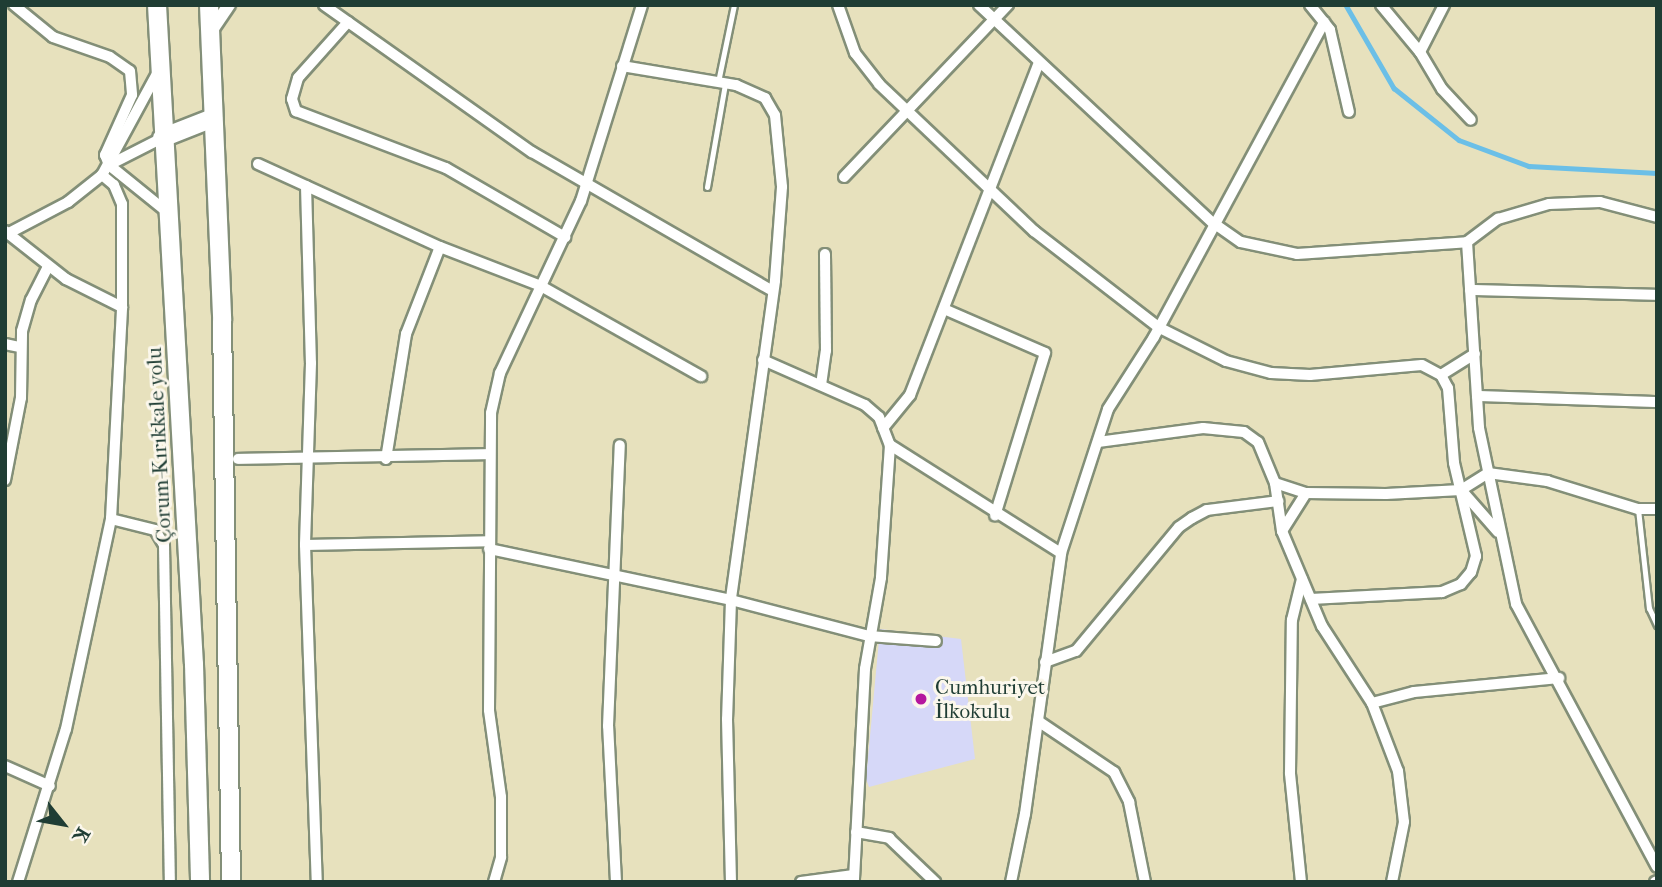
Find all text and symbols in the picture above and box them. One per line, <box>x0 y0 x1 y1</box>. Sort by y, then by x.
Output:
street label: Çorum-Kırıkkale yolu <box>141 347 177 543</box>
place label: Cumhuriyet İlkokulu <box>935 674 1045 724</box>
marker: Cumhuriyet İlkokulu <box>913 691 929 707</box>
north arrow <box>28 789 98 859</box>
text: K <box>68 823 94 846</box>

